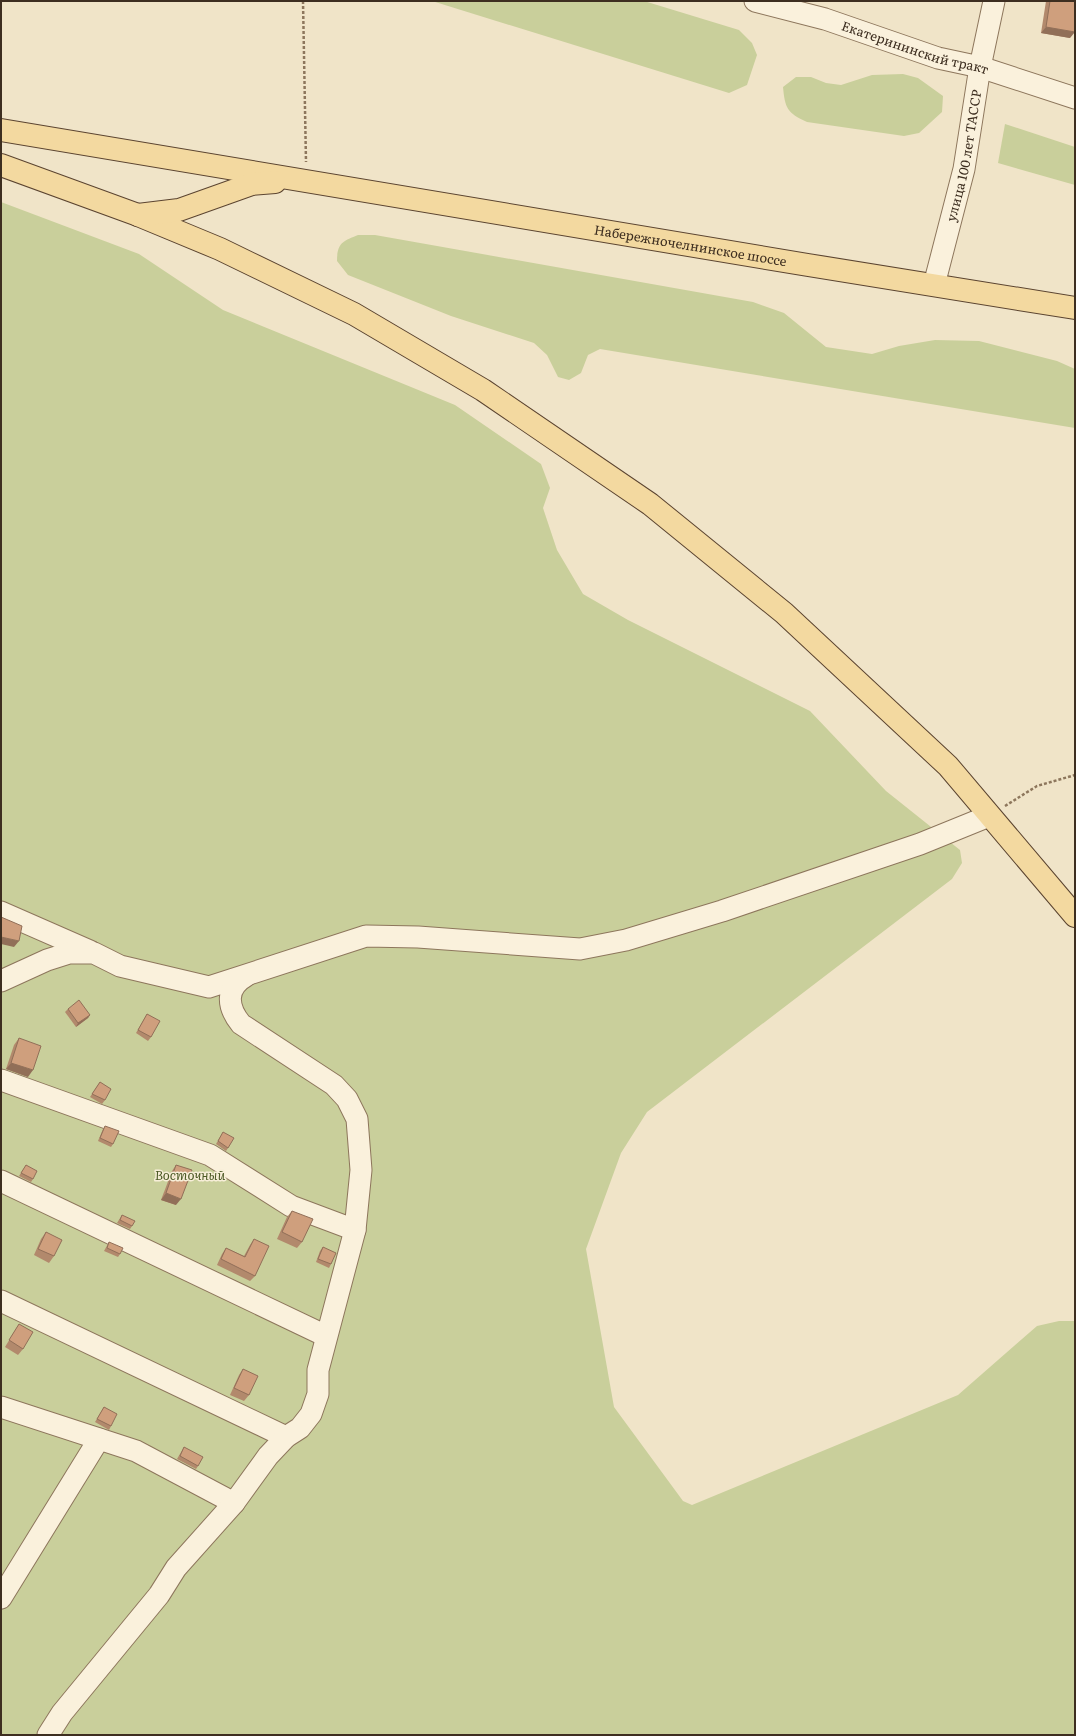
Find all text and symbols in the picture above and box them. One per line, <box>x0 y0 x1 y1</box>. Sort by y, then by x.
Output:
street label: Екатерининский тракт <box>839 15 992 78</box>
street label: улица 100 лет ТАССР <box>941 88 985 223</box>
street label: Набережночелнинское шоссе <box>593 219 788 270</box>
park label: Восточный <box>155 1165 225 1184</box>

